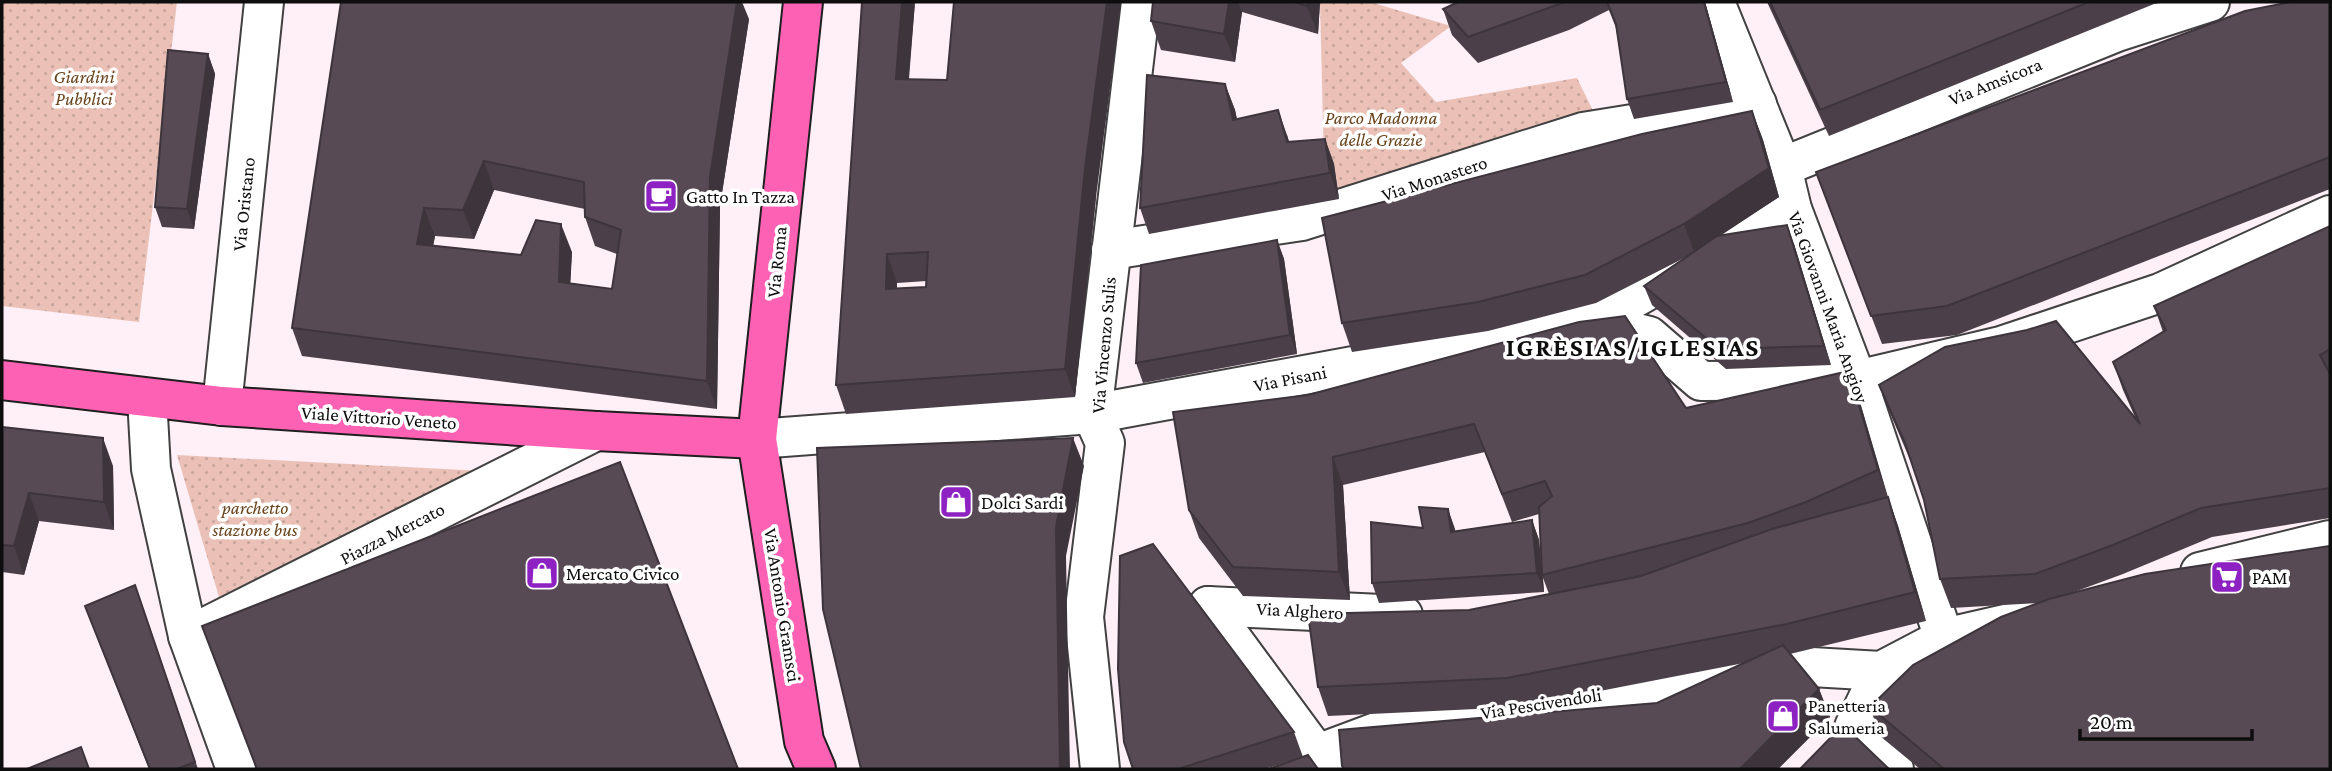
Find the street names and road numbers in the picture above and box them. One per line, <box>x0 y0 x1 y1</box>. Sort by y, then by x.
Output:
street label: Via Amsicora <box>1945 53 2045 110</box>
street label: Via Monastero <box>1379 152 1490 205</box>
street label: Via Oristano <box>228 156 259 252</box>
street label: Via Giovanni Maria Angioy <box>1784 208 1873 406</box>
street label: Via Roma <box>762 225 791 299</box>
street label: Via Vincenzo Sulis <box>1087 276 1120 414</box>
street label: Via Pisani <box>1252 361 1328 396</box>
street label: Viale Vittorio Veneto <box>301 402 457 433</box>
street label: Piazza Mercato <box>336 498 448 569</box>
street label: Via Antonio Gramsci <box>760 527 805 683</box>
street label: Via Alghero <box>1256 598 1344 623</box>
street label: Via Pescivendoli <box>1479 684 1603 723</box>

